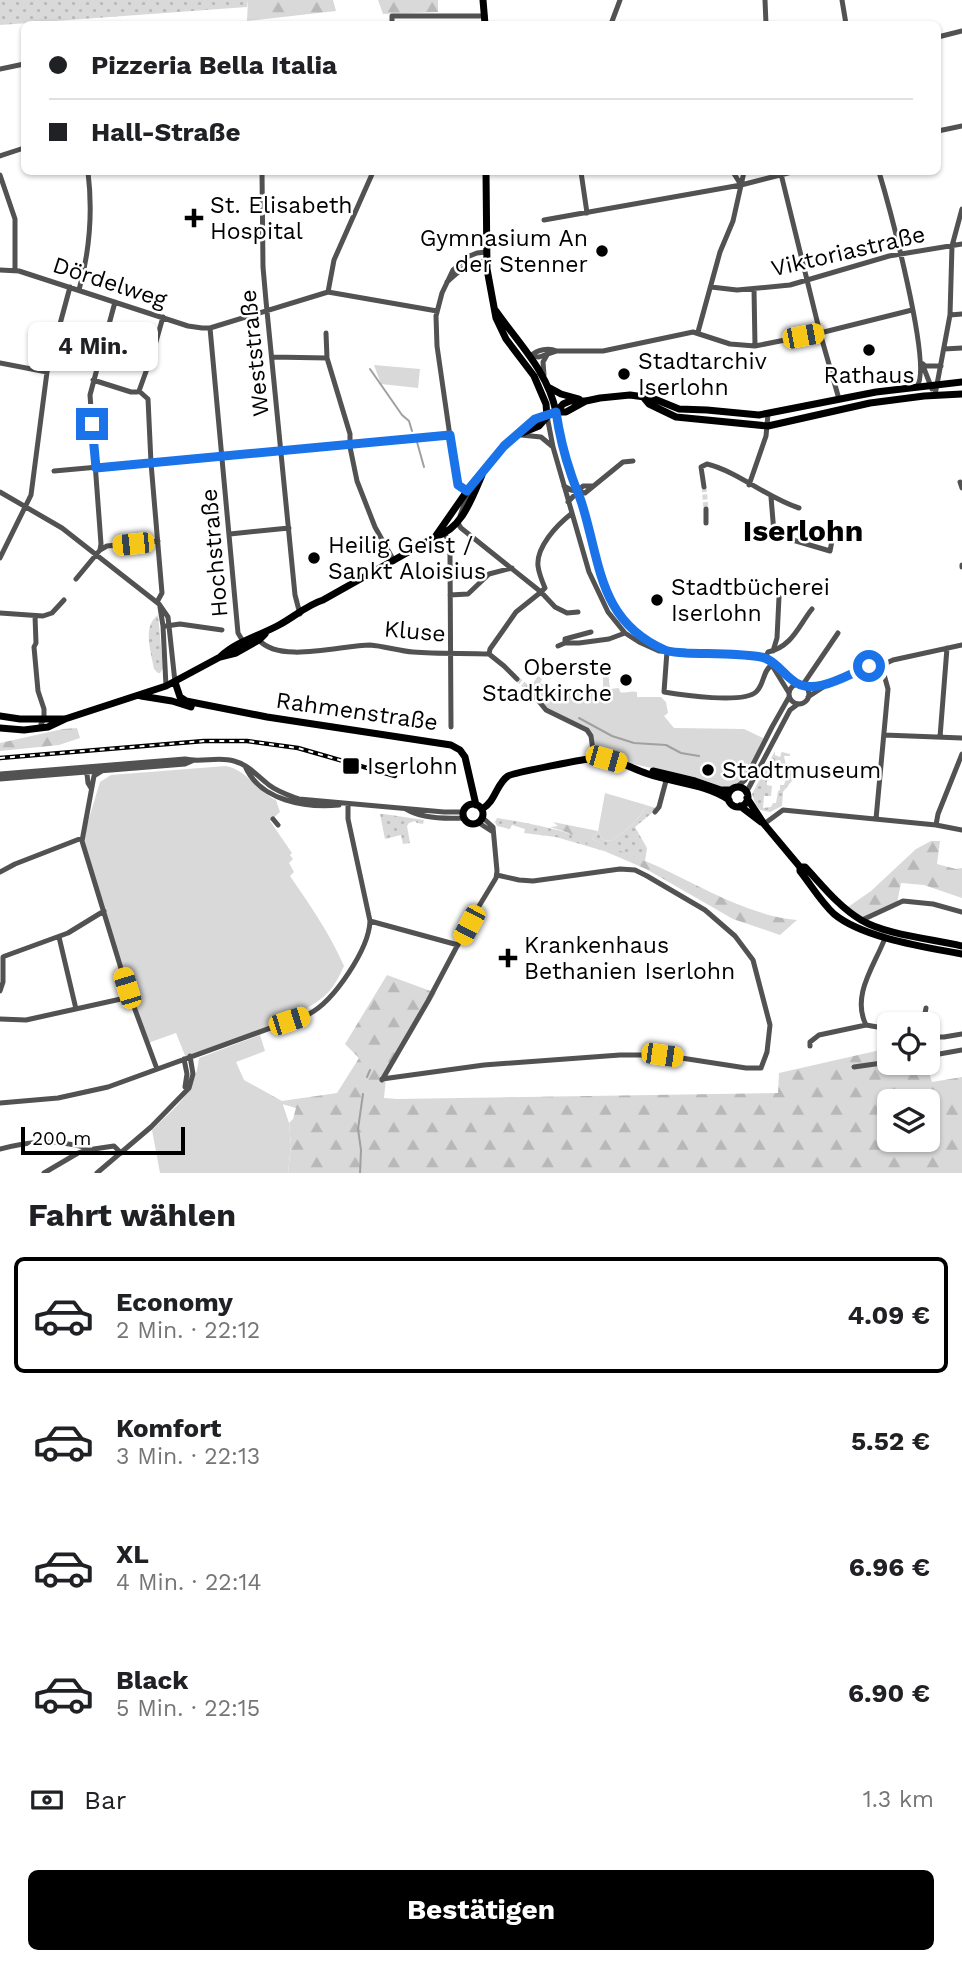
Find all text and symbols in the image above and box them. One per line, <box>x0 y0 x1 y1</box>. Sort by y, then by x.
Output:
text: Pizzeria Bella Italia <box>91 50 337 80</box>
text: Hall-Straße <box>91 117 240 147</box>
place label: St. Elisabeth Hospital <box>210 192 353 245</box>
marker: St. Elisabeth Hospital <box>184 208 204 228</box>
street label: Viktoriastraße <box>768 221 928 282</box>
place label: Gymnasium An der Stenner <box>420 225 588 278</box>
marker: Gymnasium An der Stenner <box>594 243 610 259</box>
street label: Dördelweg <box>50 251 171 314</box>
street label: Weststraße <box>234 288 275 418</box>
callout: 4 Min. <box>27 322 157 372</box>
car <box>781 322 826 350</box>
text: 4 Min. <box>58 333 128 360</box>
marker: Rathaus <box>861 342 877 358</box>
place label: Stadtarchiv Iserlohn <box>638 348 767 401</box>
place label: Rathaus <box>823 362 915 389</box>
marker: Stadtarchiv Iserlohn <box>616 366 632 382</box>
route end <box>76 408 108 440</box>
street label: Hochstraße <box>195 488 234 618</box>
district label: Iserlohn <box>743 513 863 548</box>
car <box>112 531 155 557</box>
place label: Heilig Geist / Sankt Aloisius <box>328 532 486 585</box>
marker: Heilig Geist / Sankt Aloisius <box>306 550 322 566</box>
place label: Stadtbücherei Iserlohn <box>671 574 830 627</box>
marker: Stadtbücherei Iserlohn <box>649 592 665 608</box>
street label: Kluse <box>383 615 447 648</box>
route start <box>853 650 885 682</box>
place label: Oberste Stadtkirche <box>482 654 612 707</box>
marker: Oberste Stadtkirche <box>618 672 634 688</box>
street label: Rahmenstraße <box>274 687 440 736</box>
car <box>583 743 630 775</box>
place label: Iserlohn <box>367 753 458 780</box>
marker: Iserlohn <box>341 756 361 776</box>
place label: Stadtmuseum <box>722 757 881 784</box>
marker: Stadtmuseum <box>700 762 716 778</box>
car <box>450 902 489 948</box>
place label: Krankenhaus Bethanien Iserlohn <box>524 932 735 985</box>
marker: Krankenhaus Bethanien Iserlohn <box>498 948 518 968</box>
car <box>111 965 144 1011</box>
car <box>266 1005 313 1037</box>
map controls <box>877 1012 940 1152</box>
button: locate <box>877 1012 940 1075</box>
car <box>640 1042 685 1068</box>
button: layers <box>877 1089 940 1152</box>
scale bar <box>21 1124 186 1156</box>
text: 200 m <box>32 1127 91 1150</box>
text: Fahrt wählen <box>28 1196 236 1234</box>
icon: car <box>32 1284 95 1347</box>
text: Economy <box>116 1287 233 1317</box>
text: 4.09 € <box>848 1300 930 1330</box>
text: 2 Min. · 22:12 <box>116 1317 260 1344</box>
icon: car <box>32 1410 95 1473</box>
text: Komfort <box>116 1413 221 1443</box>
text: 5.52 € <box>851 1426 930 1456</box>
text: 3 Min. · 22:13 <box>116 1443 260 1470</box>
icon: car <box>32 1536 95 1599</box>
text: XL <box>116 1539 149 1569</box>
text: 6.96 € <box>849 1552 930 1582</box>
text: 4 Min. · 22:14 <box>116 1569 262 1596</box>
icon: car <box>32 1662 95 1725</box>
text: Black <box>116 1665 188 1695</box>
text: 6.90 € <box>848 1678 930 1708</box>
text: 5 Min. · 22:15 <box>116 1695 260 1722</box>
icon: cash <box>28 1781 66 1819</box>
text: Bar <box>84 1785 126 1815</box>
text: 1.3 km <box>863 1786 934 1813</box>
button: Bestätigen <box>28 1870 934 1950</box>

